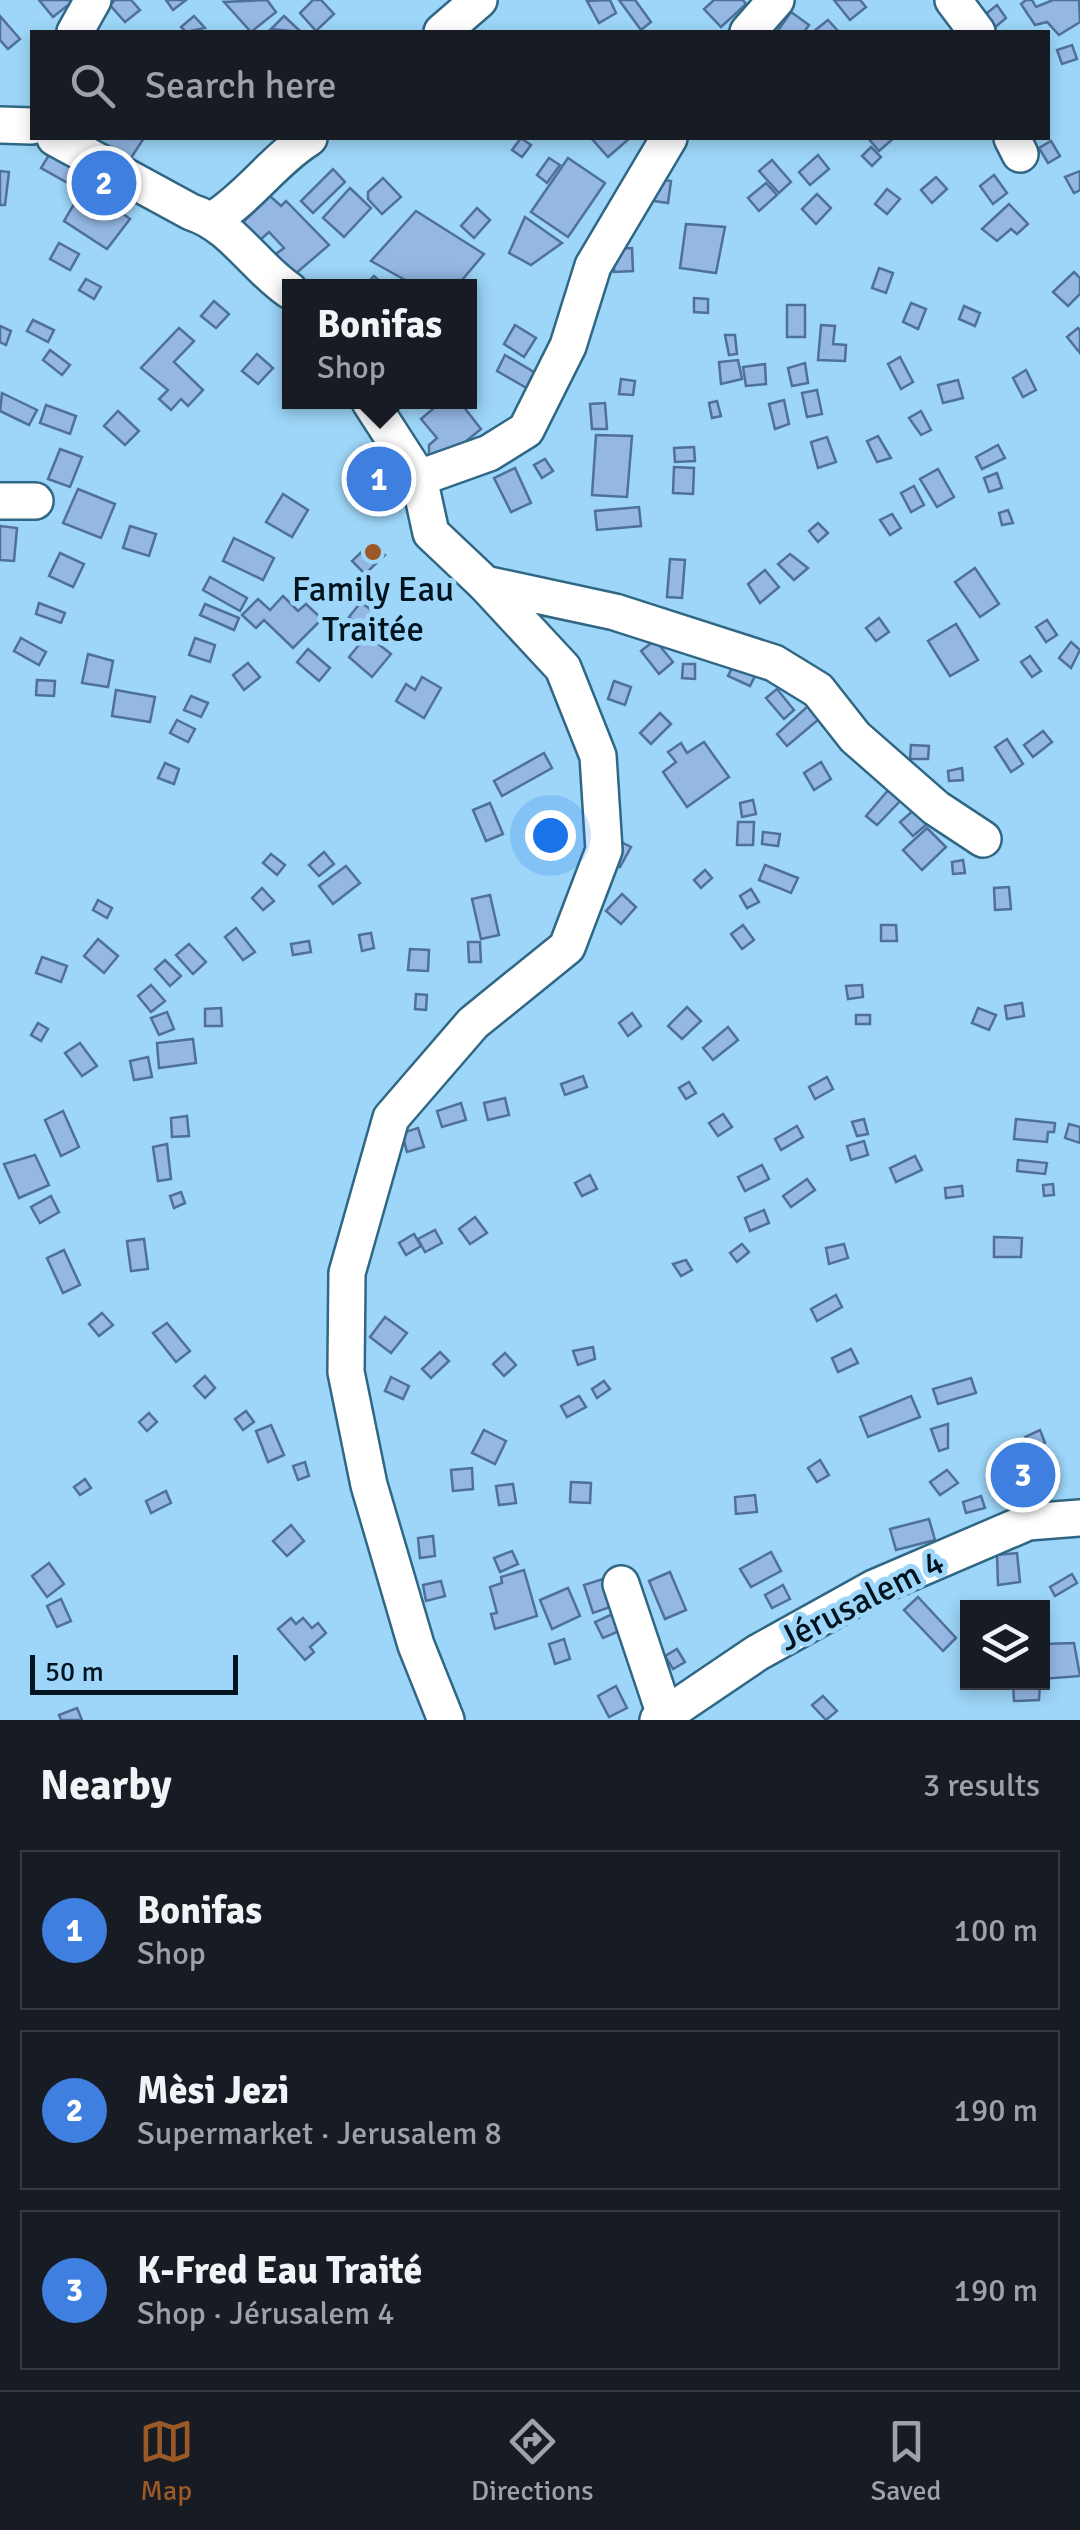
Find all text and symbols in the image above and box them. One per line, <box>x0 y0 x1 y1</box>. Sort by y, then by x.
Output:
search box <box>30 30 1050 140</box>
icon: search <box>65 58 120 113</box>
text: Search here <box>145 62 337 109</box>
pin: 2 <box>72 146 136 220</box>
popup <box>282 279 477 409</box>
text: Bonifas <box>317 301 442 348</box>
text: Shop <box>317 348 386 387</box>
pin: 1 <box>346 442 412 516</box>
marker: Family Eau Traitée <box>362 541 384 563</box>
place label: Family Eau Traitée <box>292 568 454 651</box>
your location <box>525 810 576 861</box>
pin: 3 <box>990 1438 1056 1512</box>
street label: Jérusalem 4 <box>771 1540 951 1661</box>
map controls <box>960 1600 1050 1690</box>
button: layers <box>960 1600 1050 1690</box>
scale bar <box>30 1650 238 1694</box>
text: 50 m <box>45 1655 104 1689</box>
text: Nearby <box>40 1760 172 1811</box>
text: 3 results <box>923 1766 1040 1805</box>
text: Bonifas <box>137 1887 262 1934</box>
text: 1 <box>66 1911 83 1950</box>
text: 100 m <box>954 1911 1038 1950</box>
text: Shop <box>137 1934 206 1973</box>
text: Mèsi Jezi <box>137 2067 289 2114</box>
text: 2 <box>66 2091 83 2130</box>
text: 190 m <box>954 2091 1038 2130</box>
text: Supermarket · Jerusalem 8 <box>137 2114 502 2153</box>
text: K-Fred Eau Traité <box>137 2247 422 2294</box>
text: 3 <box>66 2271 83 2310</box>
text: 190 m <box>954 2271 1038 2310</box>
text: Shop · Jérusalem 4 <box>137 2294 394 2333</box>
tab: Map <box>139 2414 194 2508</box>
tab: Directions <box>471 2414 593 2508</box>
tab: Saved <box>871 2414 941 2508</box>

